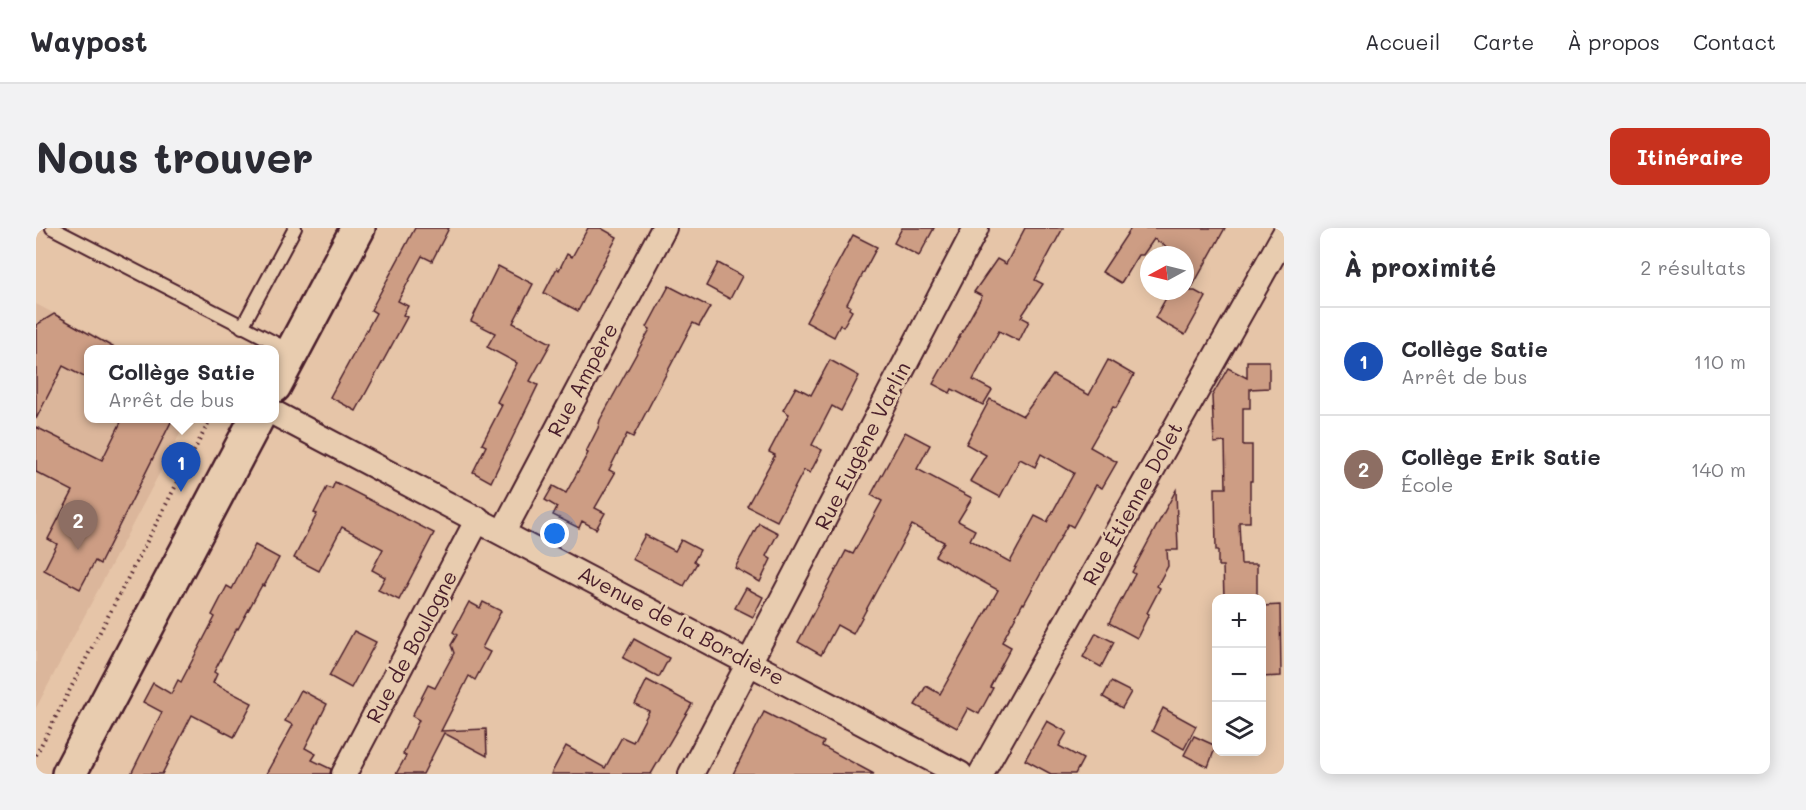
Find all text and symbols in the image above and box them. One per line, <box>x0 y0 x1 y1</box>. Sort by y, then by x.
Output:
text: Waypost <box>30 23 147 59</box>
text: Accueil <box>1365 28 1440 55</box>
text: Carte <box>1473 28 1534 55</box>
text: À propos <box>1567 28 1660 55</box>
text: Contact <box>1693 28 1776 55</box>
button: Itinéraire <box>1610 128 1770 185</box>
text: Nous trouver <box>36 129 314 184</box>
north arrow <box>1140 246 1194 300</box>
text: À proximité <box>1344 250 1496 284</box>
text: 2 résultats <box>1640 254 1746 280</box>
street label: Rue Ampère <box>540 318 623 441</box>
text: Collège Satie <box>1401 334 1548 363</box>
popup <box>84 345 279 423</box>
text: 1 <box>1359 348 1368 374</box>
text: 110 m <box>1693 348 1746 374</box>
text: Collège Satie <box>108 357 255 386</box>
street label: Rue Eugène Varlin <box>808 357 916 534</box>
text: Arrêt de bus <box>1401 363 1527 389</box>
text: Arrêt de bus <box>108 386 234 412</box>
street label: Rue Étienne Dolet <box>1076 417 1188 590</box>
pin: 1 <box>162 442 200 492</box>
text: Collège Erik Satie <box>1401 442 1601 471</box>
text: 2 <box>1358 456 1369 482</box>
text: 140 m <box>1691 456 1746 482</box>
text: École <box>1401 471 1453 497</box>
pin: 2 <box>58 500 98 550</box>
your location <box>540 519 569 548</box>
street label: Avenue de la Bordière <box>574 559 789 691</box>
street label: Rue de Boulogne <box>359 565 462 727</box>
map controls <box>1212 594 1266 756</box>
button: + <box>1212 594 1266 648</box>
button: − <box>1212 648 1266 702</box>
button: layers <box>1212 702 1266 756</box>

